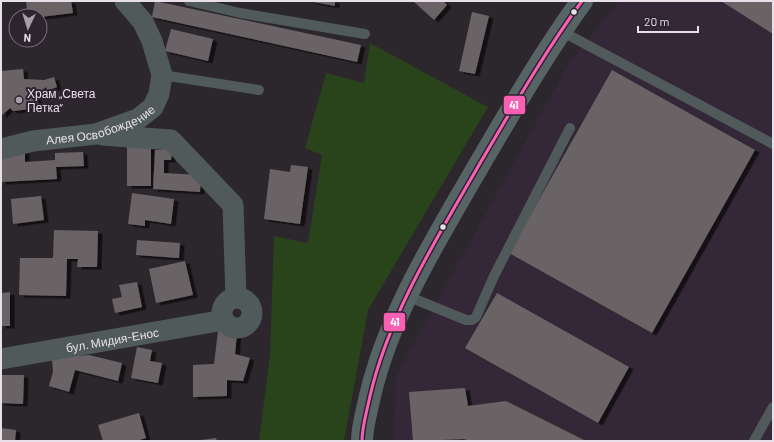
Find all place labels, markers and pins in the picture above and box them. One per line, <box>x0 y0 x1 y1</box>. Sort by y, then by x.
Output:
unlabelled marker <box>569 7 579 17</box>
place label: Храм „Света Петка“ <box>27 86 96 114</box>
marker: Храм „Света Петка“ <box>14 95 24 105</box>
unlabelled marker <box>438 222 448 232</box>

